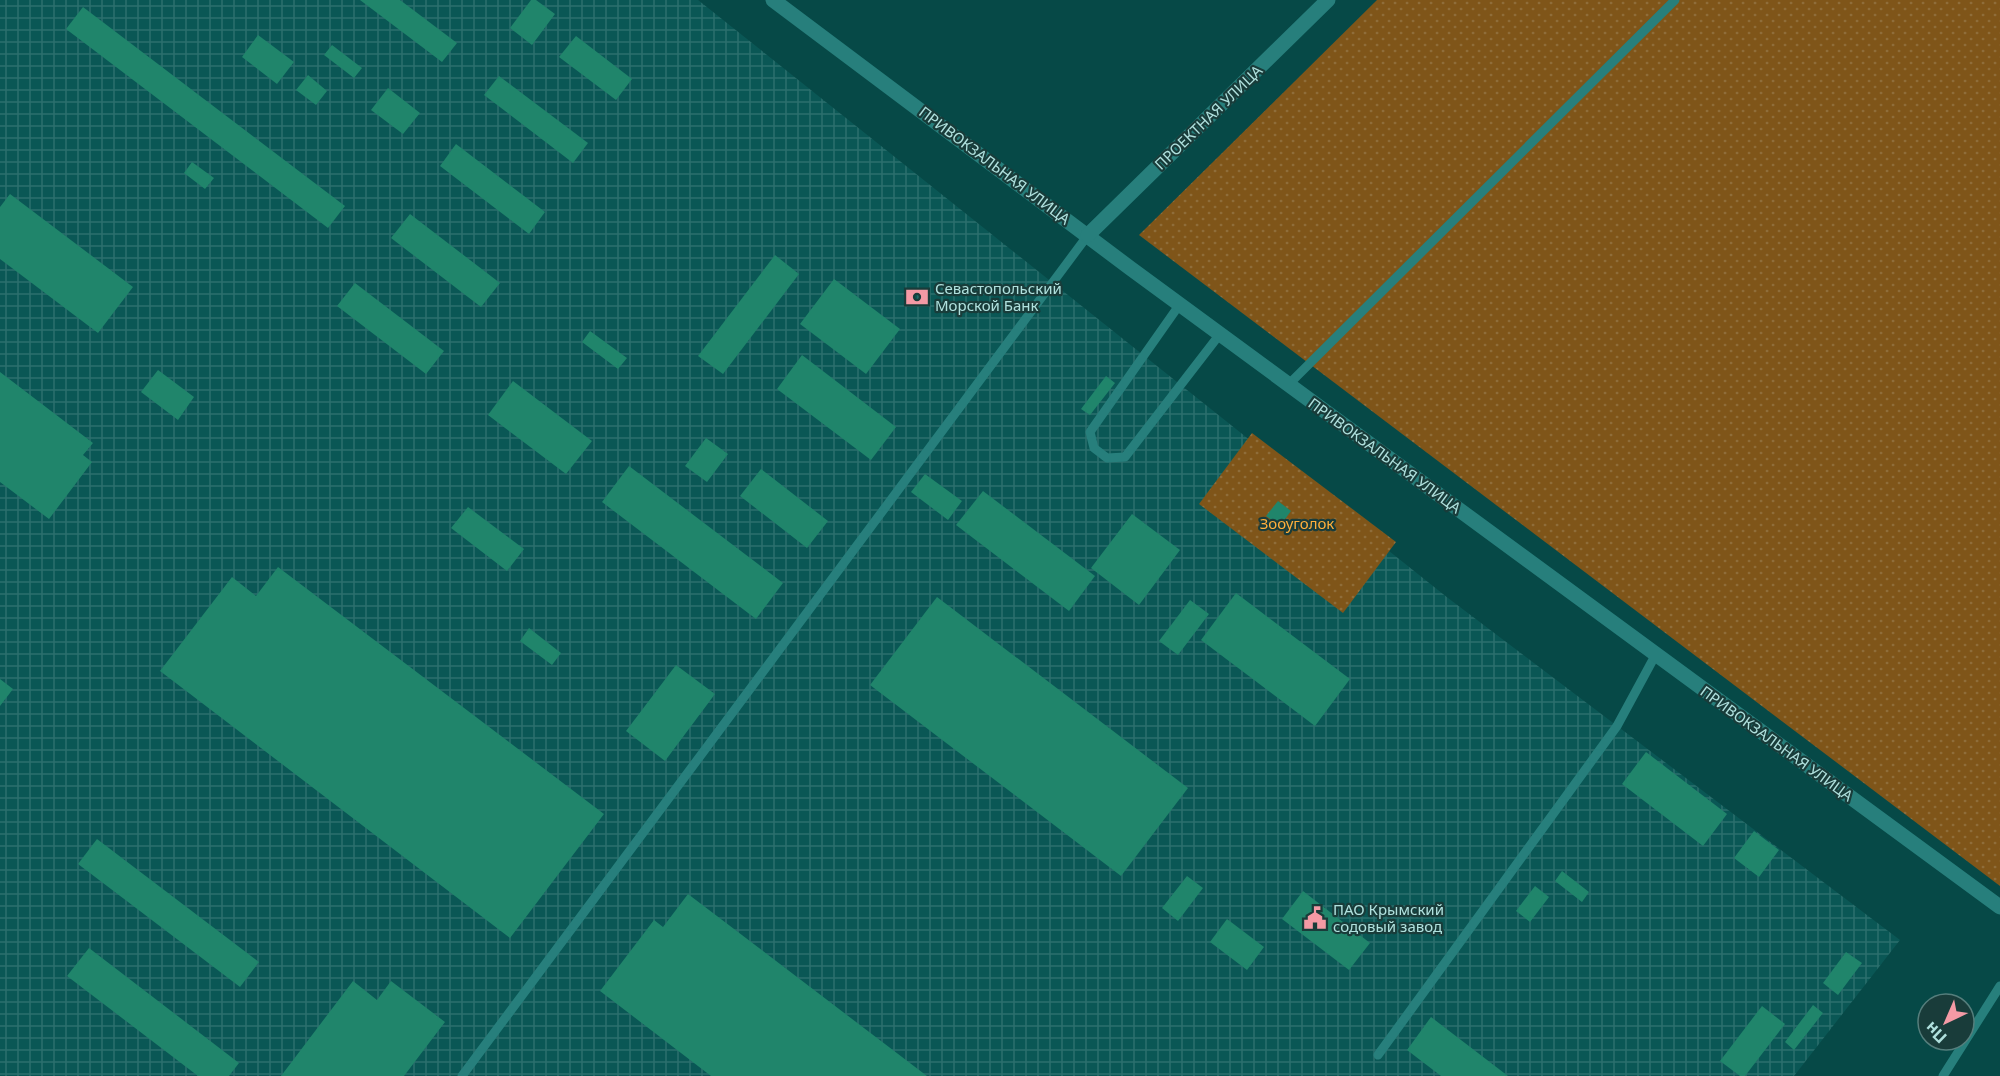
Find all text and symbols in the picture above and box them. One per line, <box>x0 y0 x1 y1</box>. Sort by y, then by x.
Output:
street label: ПРОЕКТНАЯ УЛИЦА <box>1150 60 1266 174</box>
street label: ПРИВОКЗАЛЬНАЯ УЛИЦА <box>915 102 1075 229</box>
place label: Севастопольский Морской Банк <box>935 278 1062 315</box>
bank icon: Севастопольский Морской Банк <box>904 284 930 310</box>
street label: ПРИВОКЗАЛЬНАЯ УЛИЦА <box>1305 393 1466 518</box>
park label: Зооуголок <box>1260 513 1334 533</box>
street label: ПРИВОКЗАЛЬНАЯ УЛИЦА <box>1697 681 1858 806</box>
place label: ПАО Крымский содовый завод <box>1333 899 1444 936</box>
public building icon: ПАО Крымский содовый завод <box>1302 905 1328 931</box>
north arrow <box>1916 992 1976 1052</box>
text: Пн <box>1920 1017 1951 1049</box>

